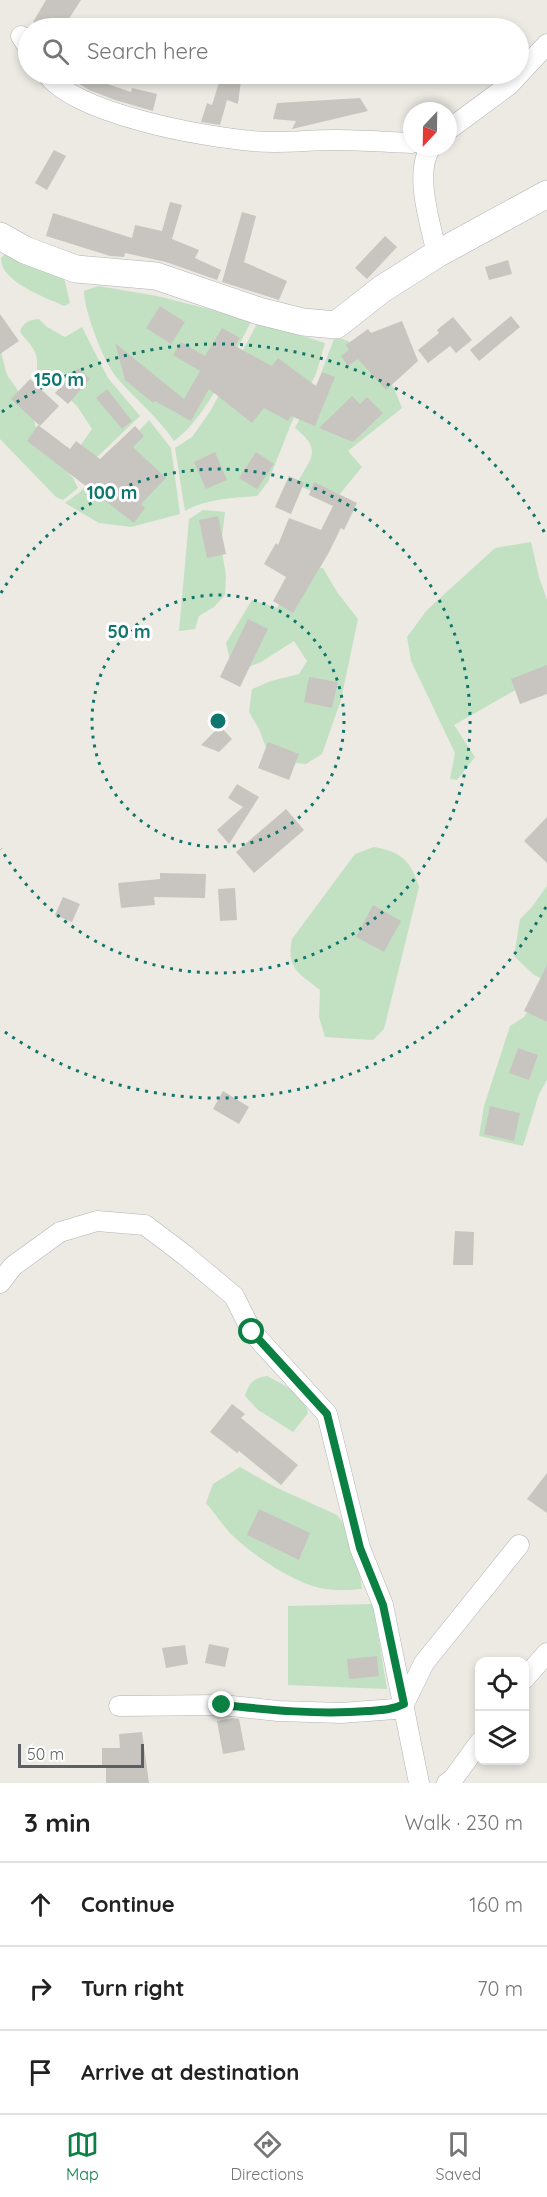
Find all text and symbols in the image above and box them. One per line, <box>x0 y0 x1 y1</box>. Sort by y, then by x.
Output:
search box <box>18 18 529 84</box>
icon: search <box>39 35 72 68</box>
text: Search here <box>87 37 208 65</box>
north arrow <box>403 102 457 156</box>
text: 150 m <box>34 368 84 391</box>
text: 100 m <box>87 481 137 504</box>
text: 50 m <box>107 620 151 643</box>
centre of rings <box>208 711 228 731</box>
route start <box>238 1318 264 1344</box>
map controls <box>475 1657 529 1765</box>
button: locate <box>475 1657 529 1711</box>
route end <box>208 1691 234 1717</box>
button: layers <box>475 1711 529 1765</box>
scale bar <box>18 1741 144 1768</box>
text: 50 m <box>27 1744 64 1764</box>
text: 3 min <box>24 1806 91 1839</box>
text: Walk · 230 m <box>404 1810 523 1835</box>
icon: ahead <box>24 1888 57 1921</box>
text: Continue <box>81 1890 175 1918</box>
text: 160 m <box>469 1892 523 1917</box>
icon: right <box>24 1972 57 2005</box>
text: Turn right <box>81 1974 185 2002</box>
text: 70 m <box>477 1976 523 2001</box>
icon: arrive <box>24 2056 57 2089</box>
text: Arrive at destination <box>81 2058 299 2086</box>
tab: Map <box>66 2128 99 2184</box>
tab: Directions <box>231 2128 304 2184</box>
tab: Saved <box>436 2128 481 2184</box>

